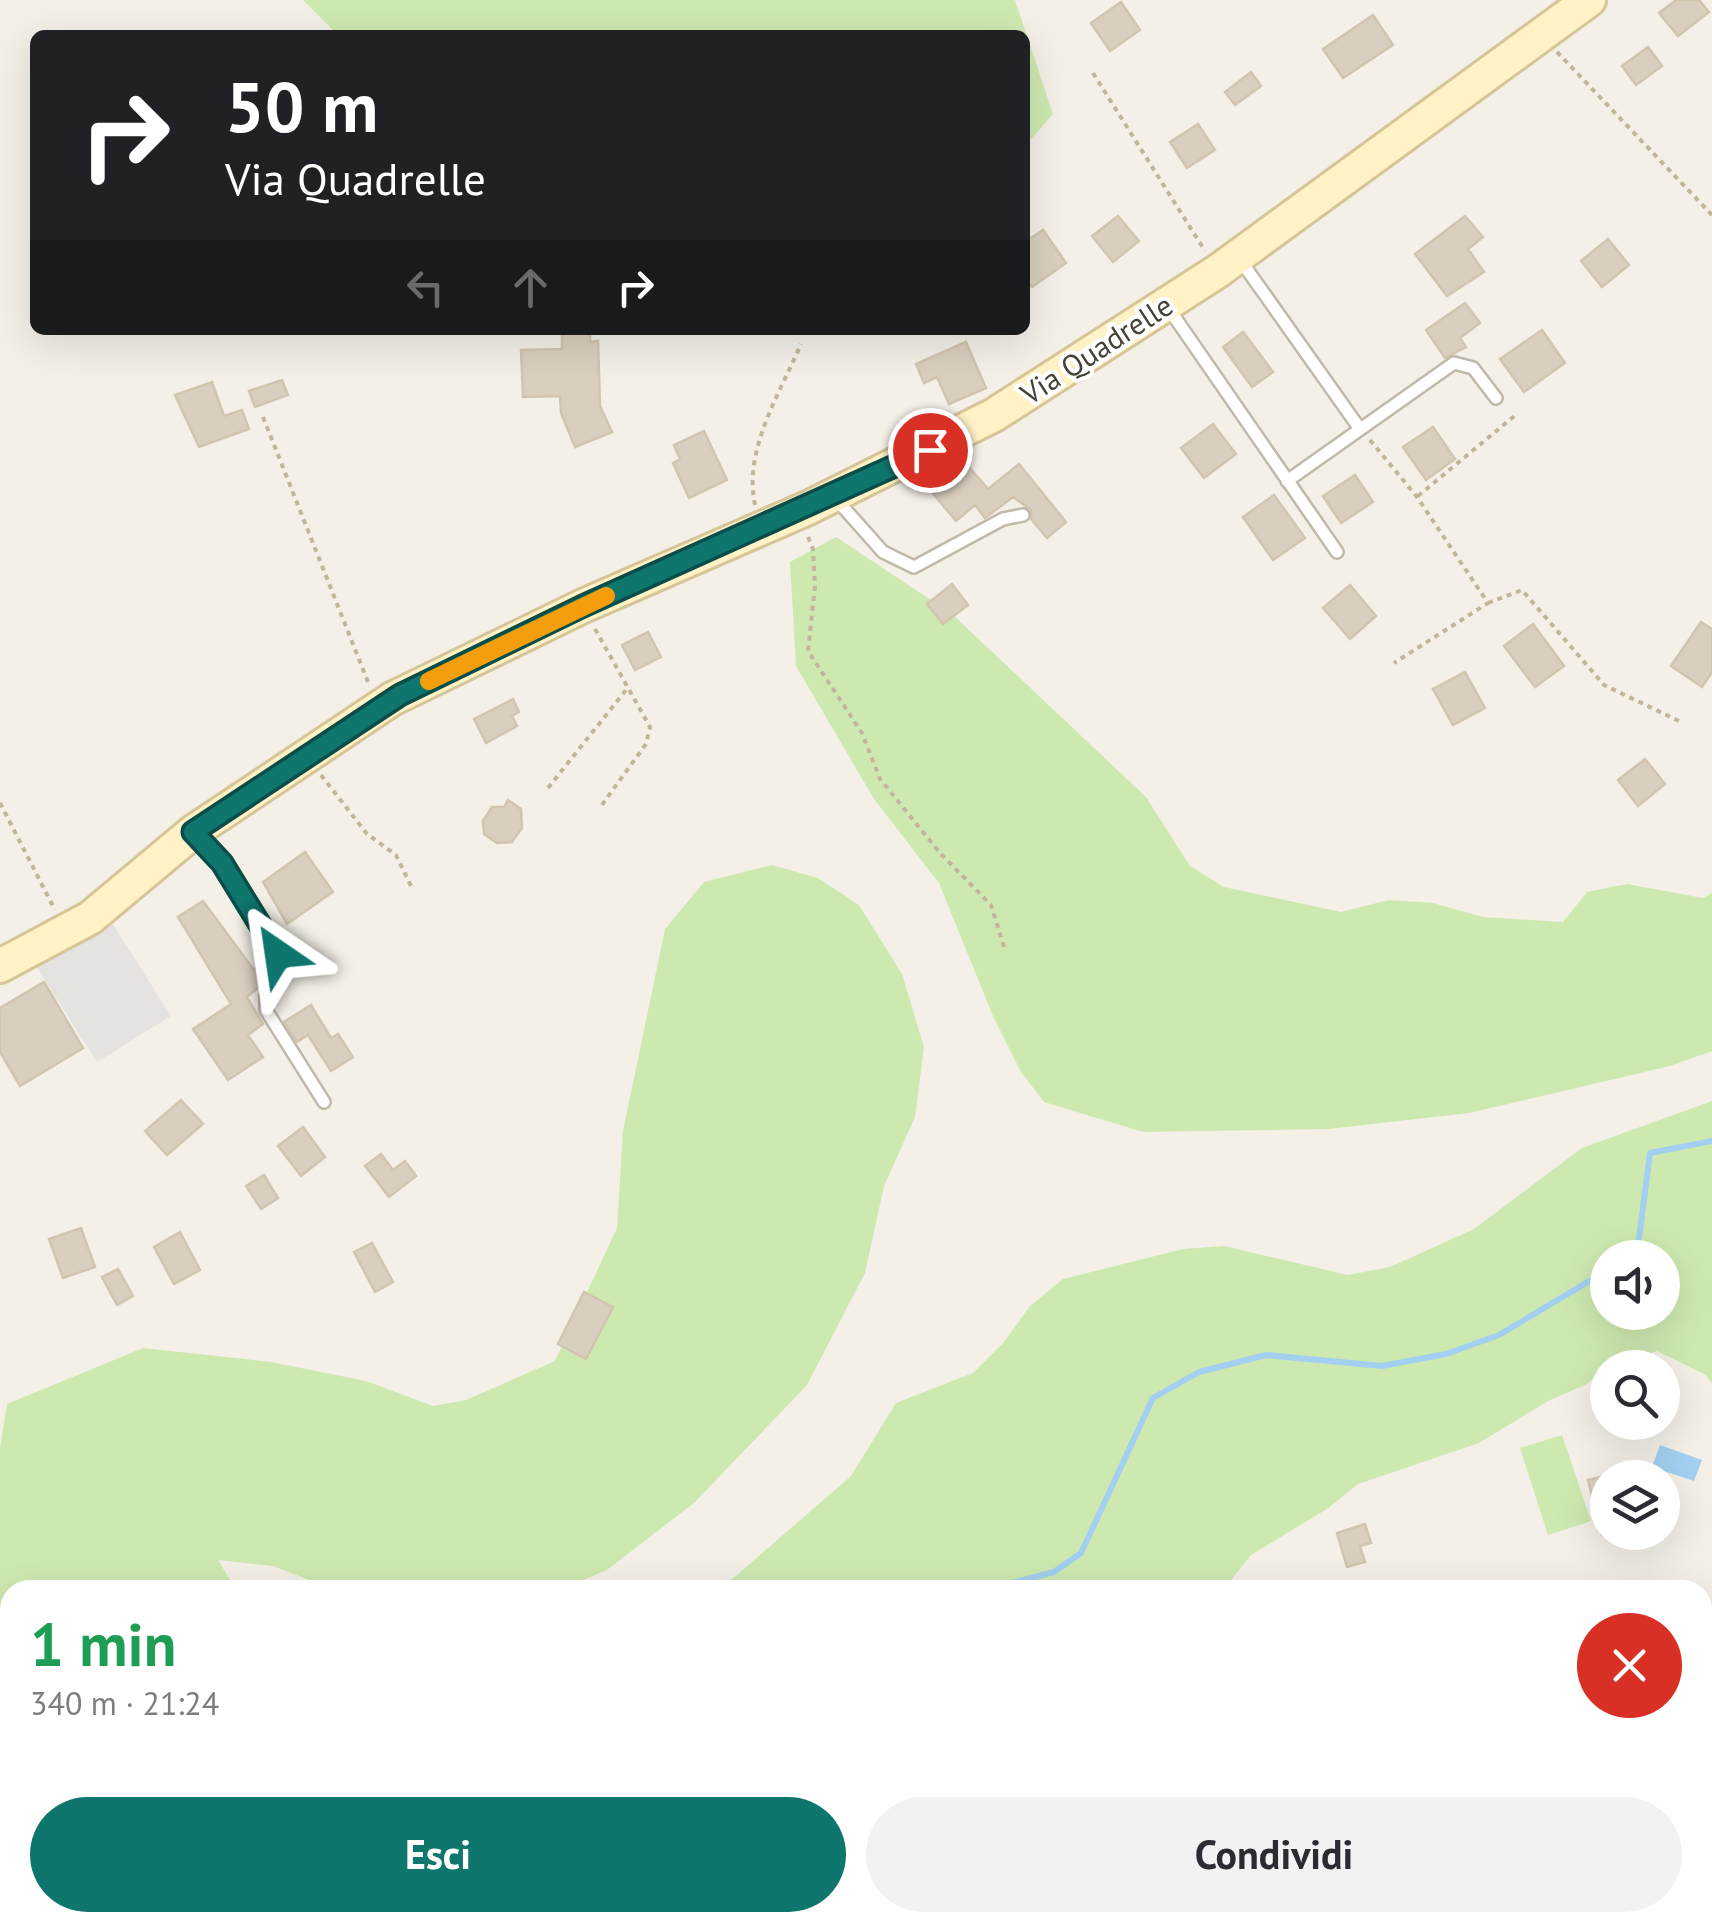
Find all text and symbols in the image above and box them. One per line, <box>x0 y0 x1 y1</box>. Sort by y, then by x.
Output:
text: 50 m <box>225 61 378 151</box>
icon: right <box>60 70 190 200</box>
text: Via Quadrelle <box>225 149 486 207</box>
icon: left <box>398 260 453 315</box>
icon: ahead <box>503 260 558 315</box>
icon: right <box>608 260 663 315</box>
street label: Via Quadrelle <box>1012 285 1180 413</box>
pin <box>888 408 973 493</box>
icon: arrive <box>903 423 958 478</box>
position arrow <box>226 902 330 1006</box>
map controls <box>1590 1240 1680 1550</box>
button: sound <box>1590 1240 1680 1330</box>
button: search <box>1590 1350 1680 1440</box>
button: layers <box>1590 1460 1680 1550</box>
text: 1 min <box>30 1605 176 1683</box>
button: close <box>1577 1613 1682 1718</box>
text: 340 m · 21:24 <box>30 1682 219 1724</box>
button: Esci <box>30 1797 846 1912</box>
button: Condividi <box>866 1797 1682 1912</box>

